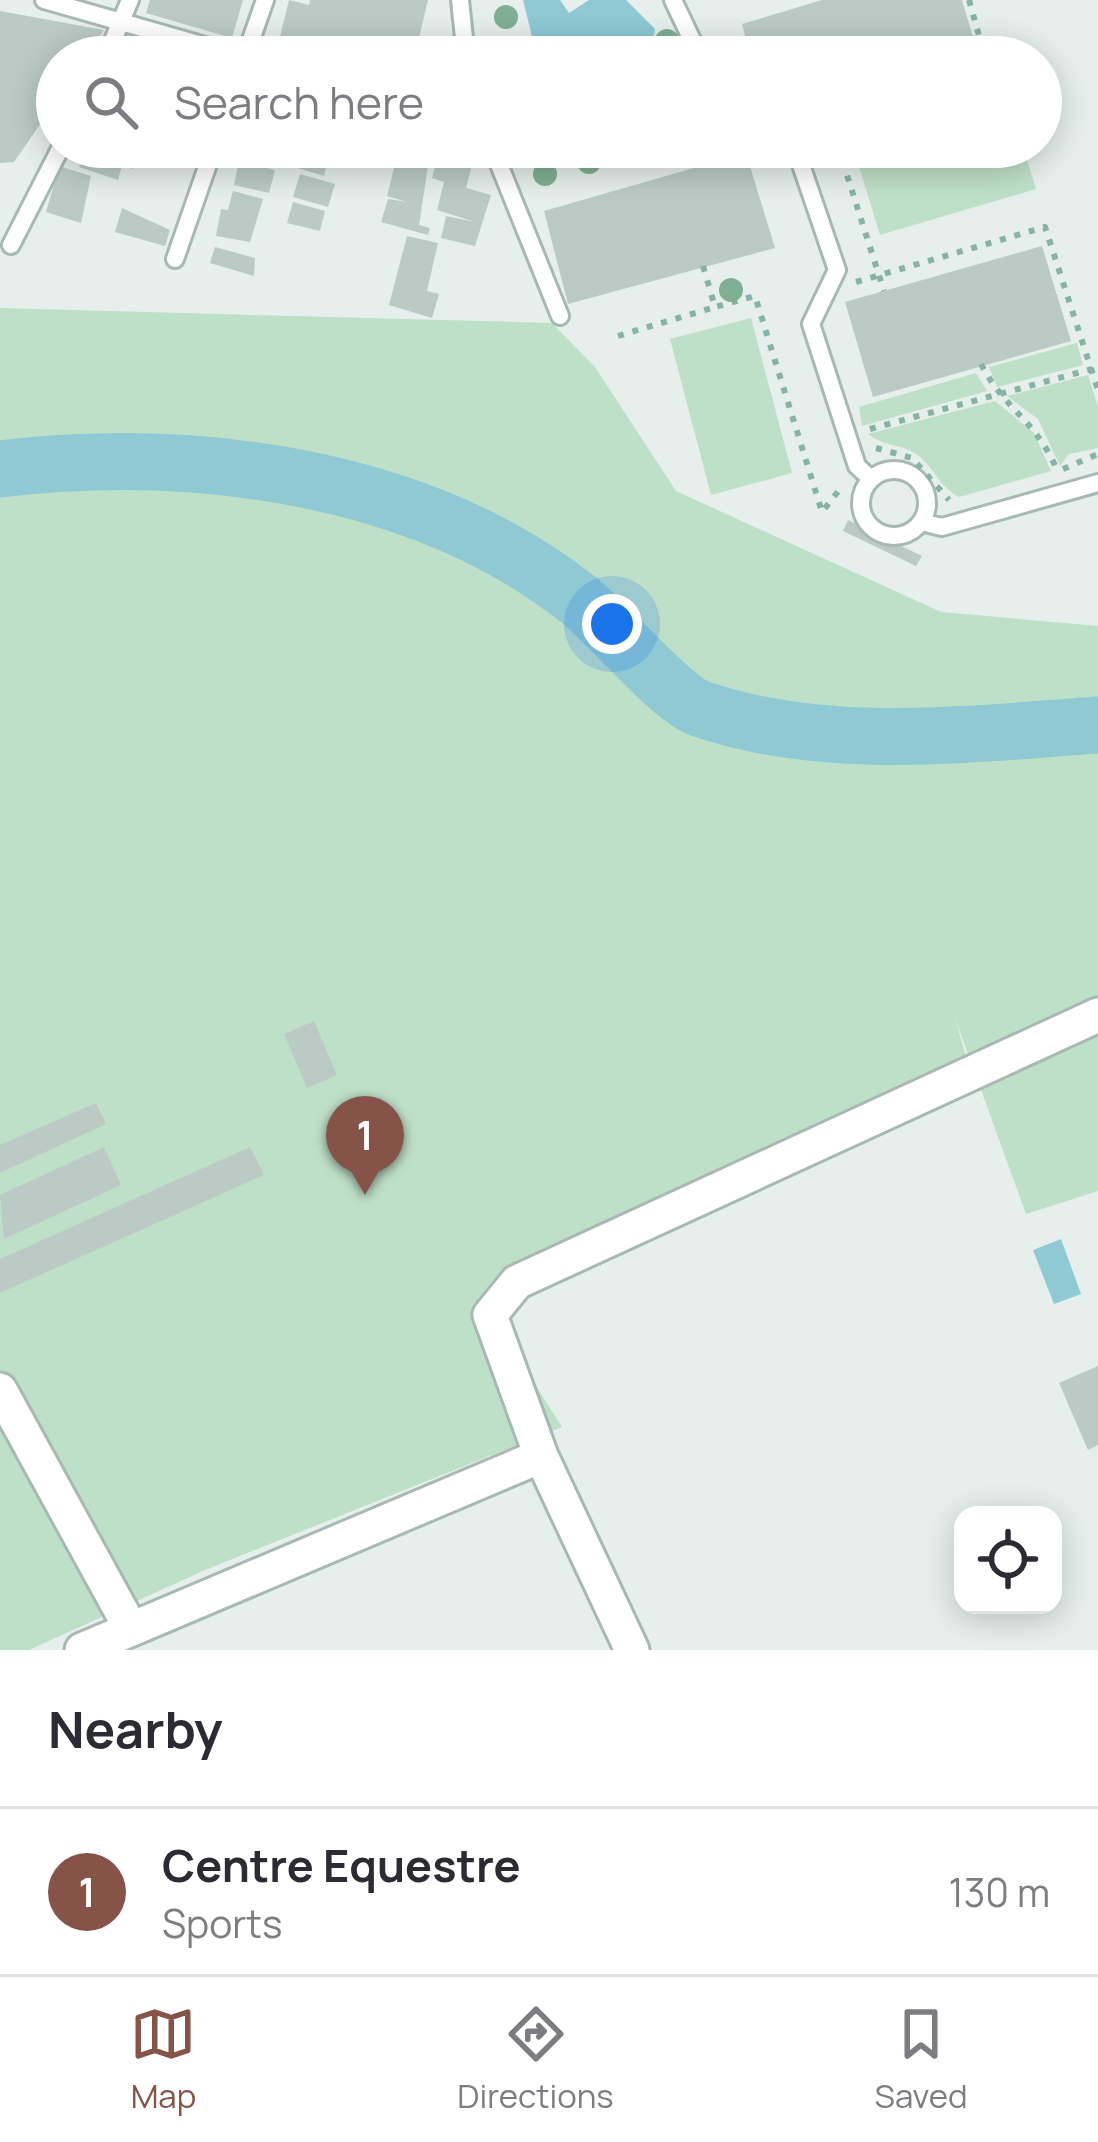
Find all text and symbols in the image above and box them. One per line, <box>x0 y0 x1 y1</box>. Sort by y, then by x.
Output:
search box <box>36 36 1062 168</box>
icon: search <box>78 69 144 135</box>
text: Search here <box>174 71 424 133</box>
your location <box>582 594 642 654</box>
pin: 1 <box>326 1096 404 1195</box>
map controls <box>954 1506 1062 1614</box>
button: locate <box>954 1506 1062 1614</box>
text: Nearby <box>48 1694 223 1763</box>
text: Centre Equestre <box>162 1834 521 1896</box>
text: 1 <box>78 1865 96 1919</box>
text: 130 m <box>949 1865 1050 1919</box>
text: Sports <box>162 1896 282 1950</box>
tab: Map <box>130 2001 196 2118</box>
tab: Directions <box>457 2001 614 2118</box>
tab: Saved <box>875 2001 968 2118</box>

